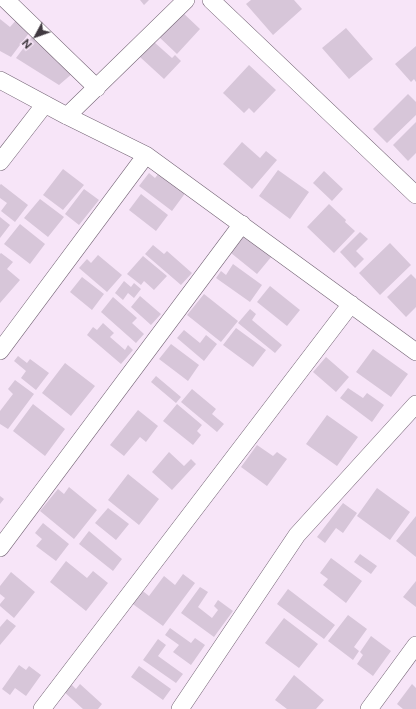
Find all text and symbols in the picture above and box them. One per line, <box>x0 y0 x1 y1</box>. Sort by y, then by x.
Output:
north arrow <box>16 16 56 56</box>
text: N <box>20 37 34 51</box>

